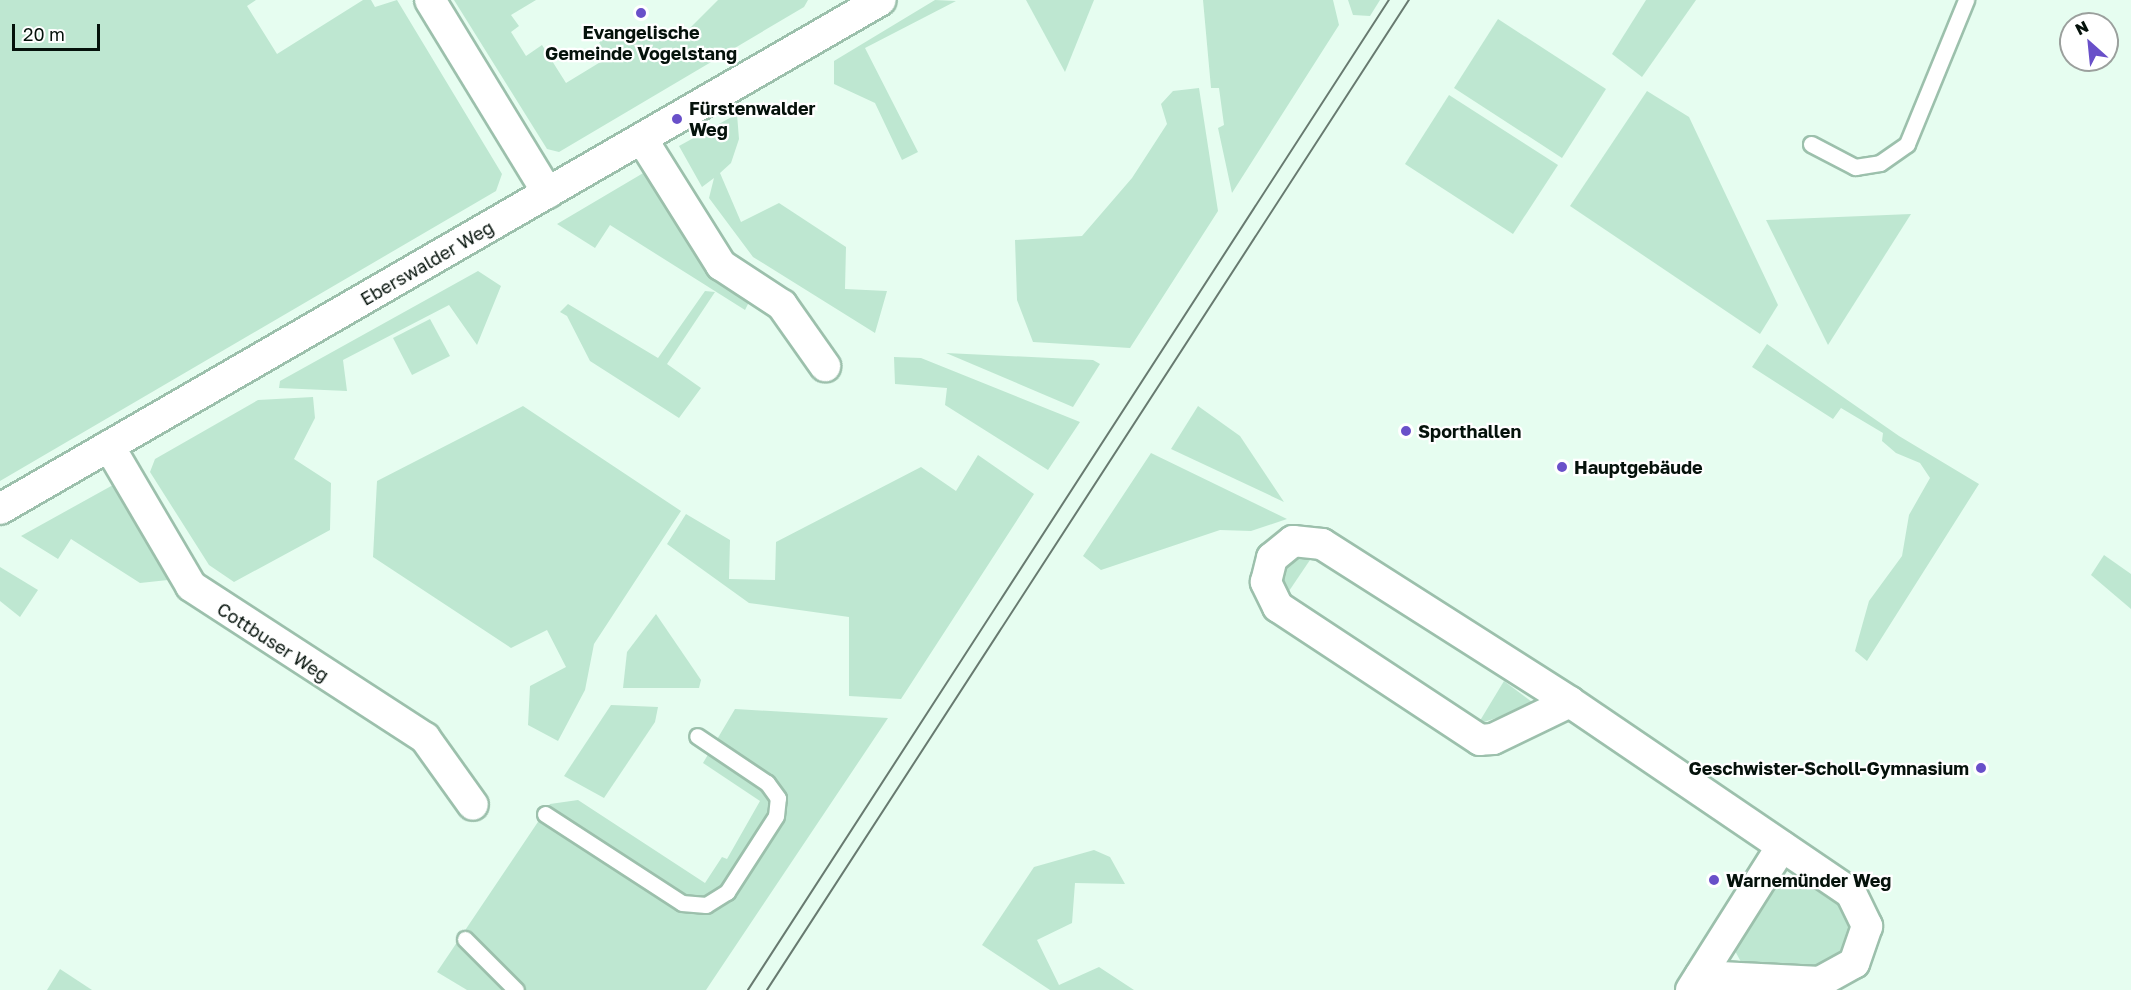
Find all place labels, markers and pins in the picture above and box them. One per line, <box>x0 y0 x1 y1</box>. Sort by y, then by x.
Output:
marker: Evangelische Gemeinde Vogelstang <box>634 6 648 20</box>
place label: Evangelische Gemeinde Vogelstang <box>545 22 737 64</box>
place label: Fürstenwalder Weg <box>689 98 816 140</box>
marker: Fürstenwalder Weg <box>670 112 684 126</box>
place label: Sporthallen <box>1418 420 1521 442</box>
marker: Sporthallen <box>1399 424 1413 438</box>
place label: Hauptgebäude <box>1574 456 1703 478</box>
marker: Hauptgebäude <box>1555 460 1569 474</box>
place label: Geschwister-Scholl-Gymnasium <box>1688 757 1969 779</box>
marker: Geschwister-Scholl-Gymnasium <box>1974 761 1988 775</box>
place label: Warnemünder Weg <box>1726 869 1891 891</box>
marker: Warnemünder Weg <box>1707 873 1721 887</box>

